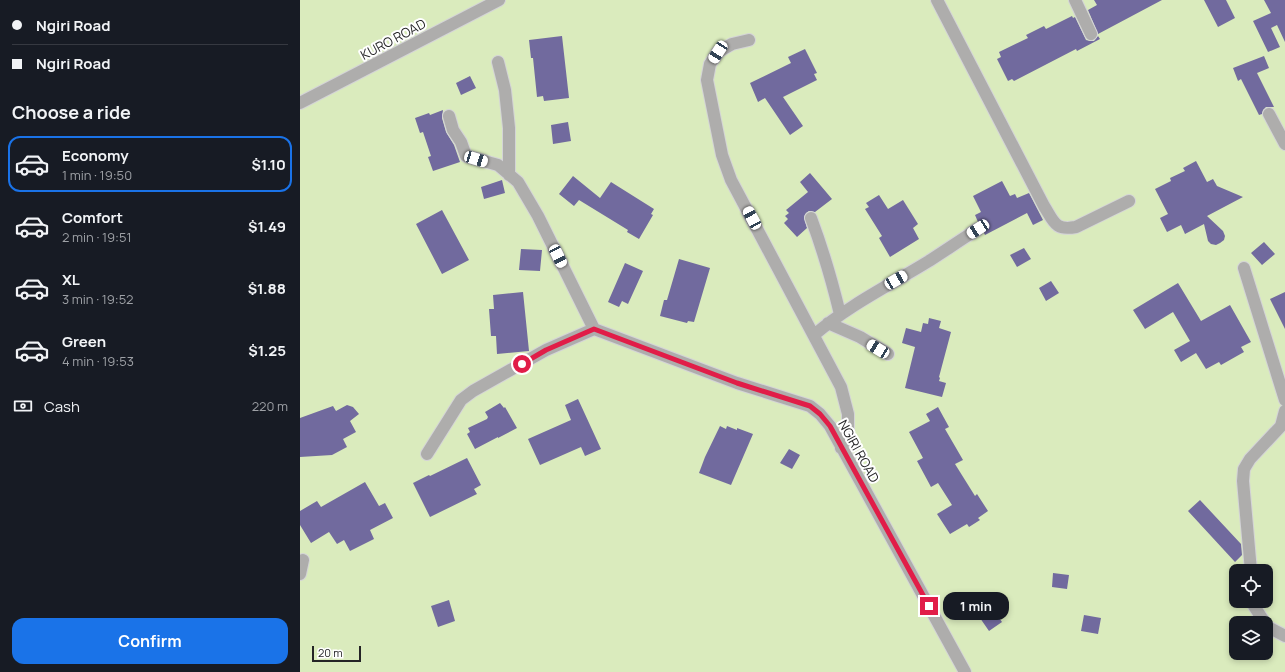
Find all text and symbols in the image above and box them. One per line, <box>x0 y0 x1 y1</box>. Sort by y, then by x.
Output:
street label: KURO ROAD <box>357 14 429 64</box>
text: Ngiri Road <box>36 15 110 36</box>
car <box>706 39 730 65</box>
text: Ngiri Road <box>36 53 110 74</box>
text: Choose a ride <box>12 100 131 124</box>
text: Economy <box>62 145 129 166</box>
icon: car <box>14 146 50 182</box>
car <box>463 150 489 168</box>
text: $1.10 <box>251 154 286 175</box>
text: 1 min · 19:50 <box>62 166 132 184</box>
car <box>741 205 763 231</box>
text: Comfort <box>62 207 123 228</box>
icon: car <box>14 208 50 244</box>
text: $1.49 <box>248 216 286 237</box>
car <box>965 217 991 241</box>
text: 2 min · 19:51 <box>62 228 132 246</box>
car <box>547 243 569 269</box>
text: XL <box>62 269 80 290</box>
car <box>883 269 909 291</box>
icon: car <box>14 270 50 306</box>
text: $1.88 <box>248 278 286 299</box>
text: 3 min · 19:52 <box>62 290 133 308</box>
text: Green <box>62 331 106 352</box>
icon: car <box>14 332 50 368</box>
car <box>865 338 891 360</box>
text: $1.25 <box>248 340 286 361</box>
text: 4 min · 19:53 <box>62 352 134 370</box>
route start <box>513 355 531 373</box>
icon: cash <box>12 395 34 417</box>
text: Cash <box>44 396 80 417</box>
text: 220 m <box>252 397 288 415</box>
street label: NGIRI ROAD <box>834 416 884 486</box>
map controls <box>1229 564 1273 660</box>
button: locate <box>1229 564 1273 608</box>
callout: 1 min <box>943 592 1009 620</box>
route end <box>920 597 938 615</box>
text: 1 min <box>960 597 992 615</box>
button: layers <box>1229 616 1273 660</box>
button: Confirm <box>12 618 288 664</box>
scale bar <box>312 644 361 663</box>
text: 20 m <box>318 645 343 660</box>

